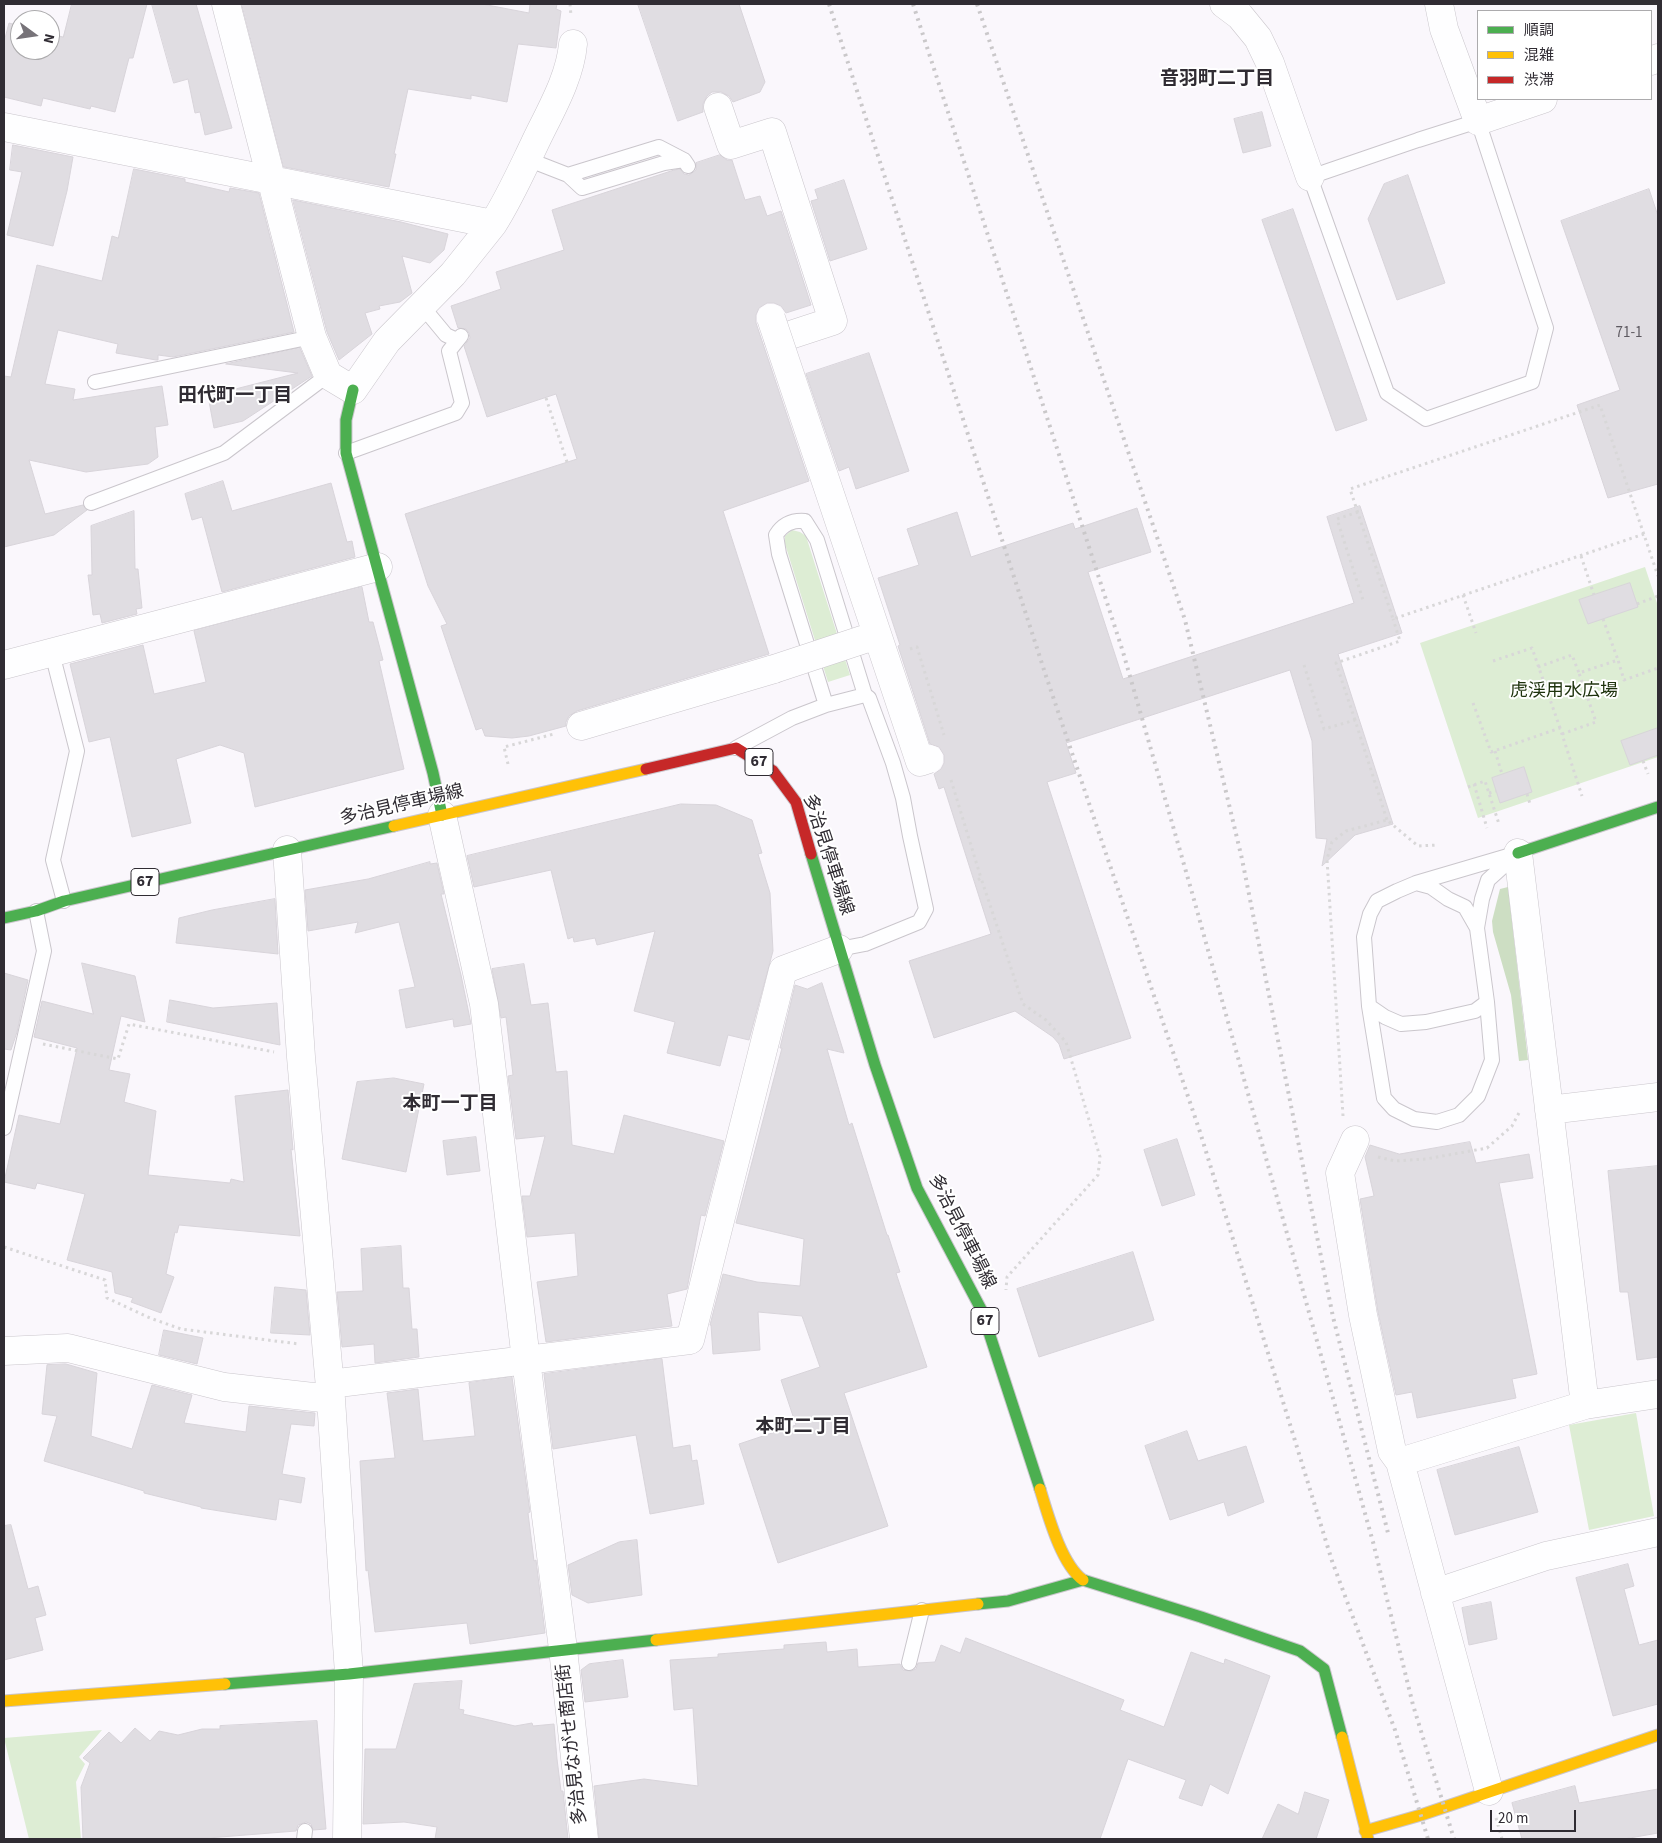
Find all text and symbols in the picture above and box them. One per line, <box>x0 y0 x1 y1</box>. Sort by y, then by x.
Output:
north arrow <box>10 10 60 60</box>
legend <box>1477 10 1652 100</box>
text: 順調 <box>1524 20 1554 41</box>
text: N <box>38 31 59 45</box>
text: 混雑 <box>1524 45 1554 66</box>
district label: 音羽町二丁目 <box>1160 69 1274 91</box>
text: 渋滞 <box>1524 70 1554 91</box>
house number: 71-1 <box>1615 325 1643 343</box>
district label: 田代町一丁目 <box>178 386 292 408</box>
park label: 虎渓用水広場 <box>1510 681 1618 703</box>
road number: 67 <box>745 749 773 776</box>
street label: 多治見停車場線 <box>338 781 466 831</box>
street label: 多治見停車場線 <box>797 792 857 918</box>
road number: 67 <box>131 869 159 896</box>
district label: 本町一丁目 <box>403 1094 497 1116</box>
street label: 多治見停車場線 <box>923 1171 999 1293</box>
road number: 67 <box>971 1308 999 1334</box>
district label: 本町二丁目 <box>756 1417 850 1439</box>
street label: 多治見ながせ商店街 <box>554 1662 592 1826</box>
scale bar <box>1492 1800 1578 1832</box>
text: 20 m <box>1498 1808 1528 1829</box>

